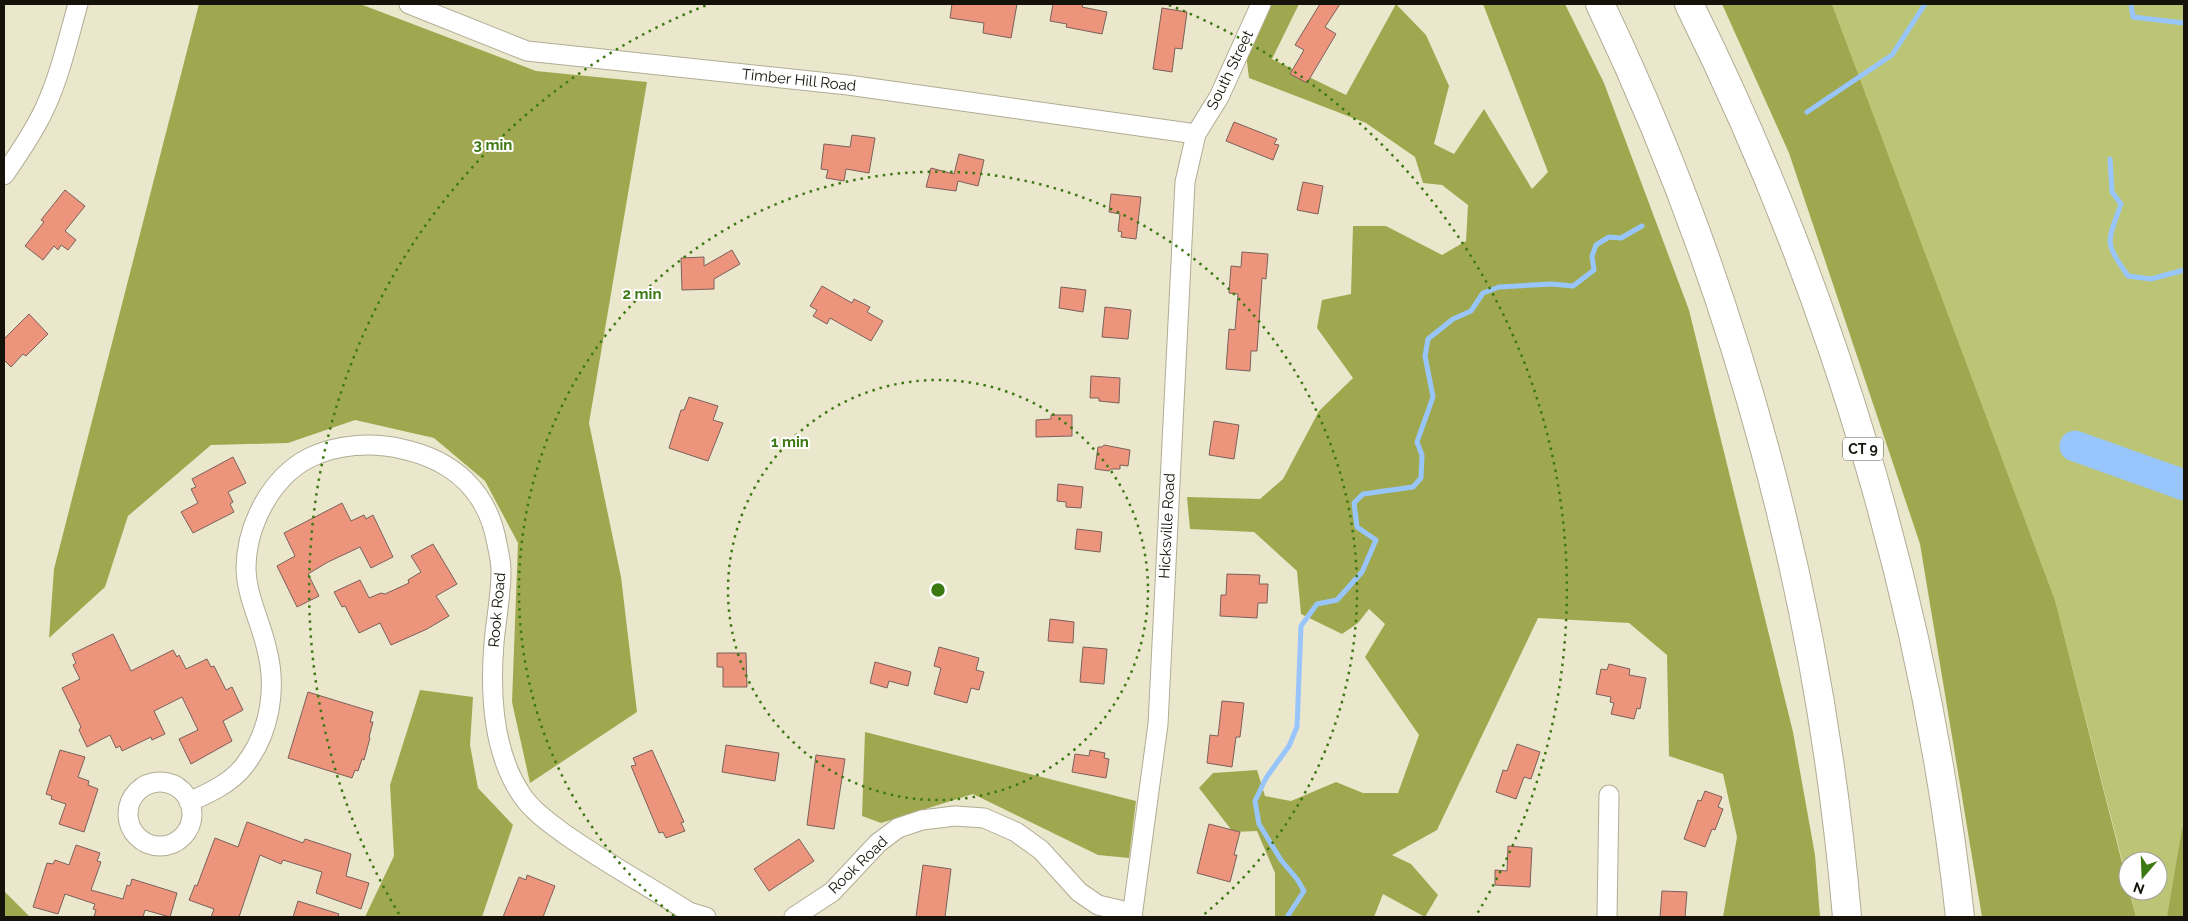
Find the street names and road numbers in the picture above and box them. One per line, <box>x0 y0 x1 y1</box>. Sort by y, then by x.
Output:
street label: South Street <box>1203 27 1257 113</box>
street label: Timber Hill Road <box>741 65 857 95</box>
road number: CT 9 <box>1843 438 1883 460</box>
street label: Hicksville Road <box>1155 473 1179 579</box>
street label: Rook Road <box>485 572 509 648</box>
street label: Rook Road <box>825 832 891 898</box>

